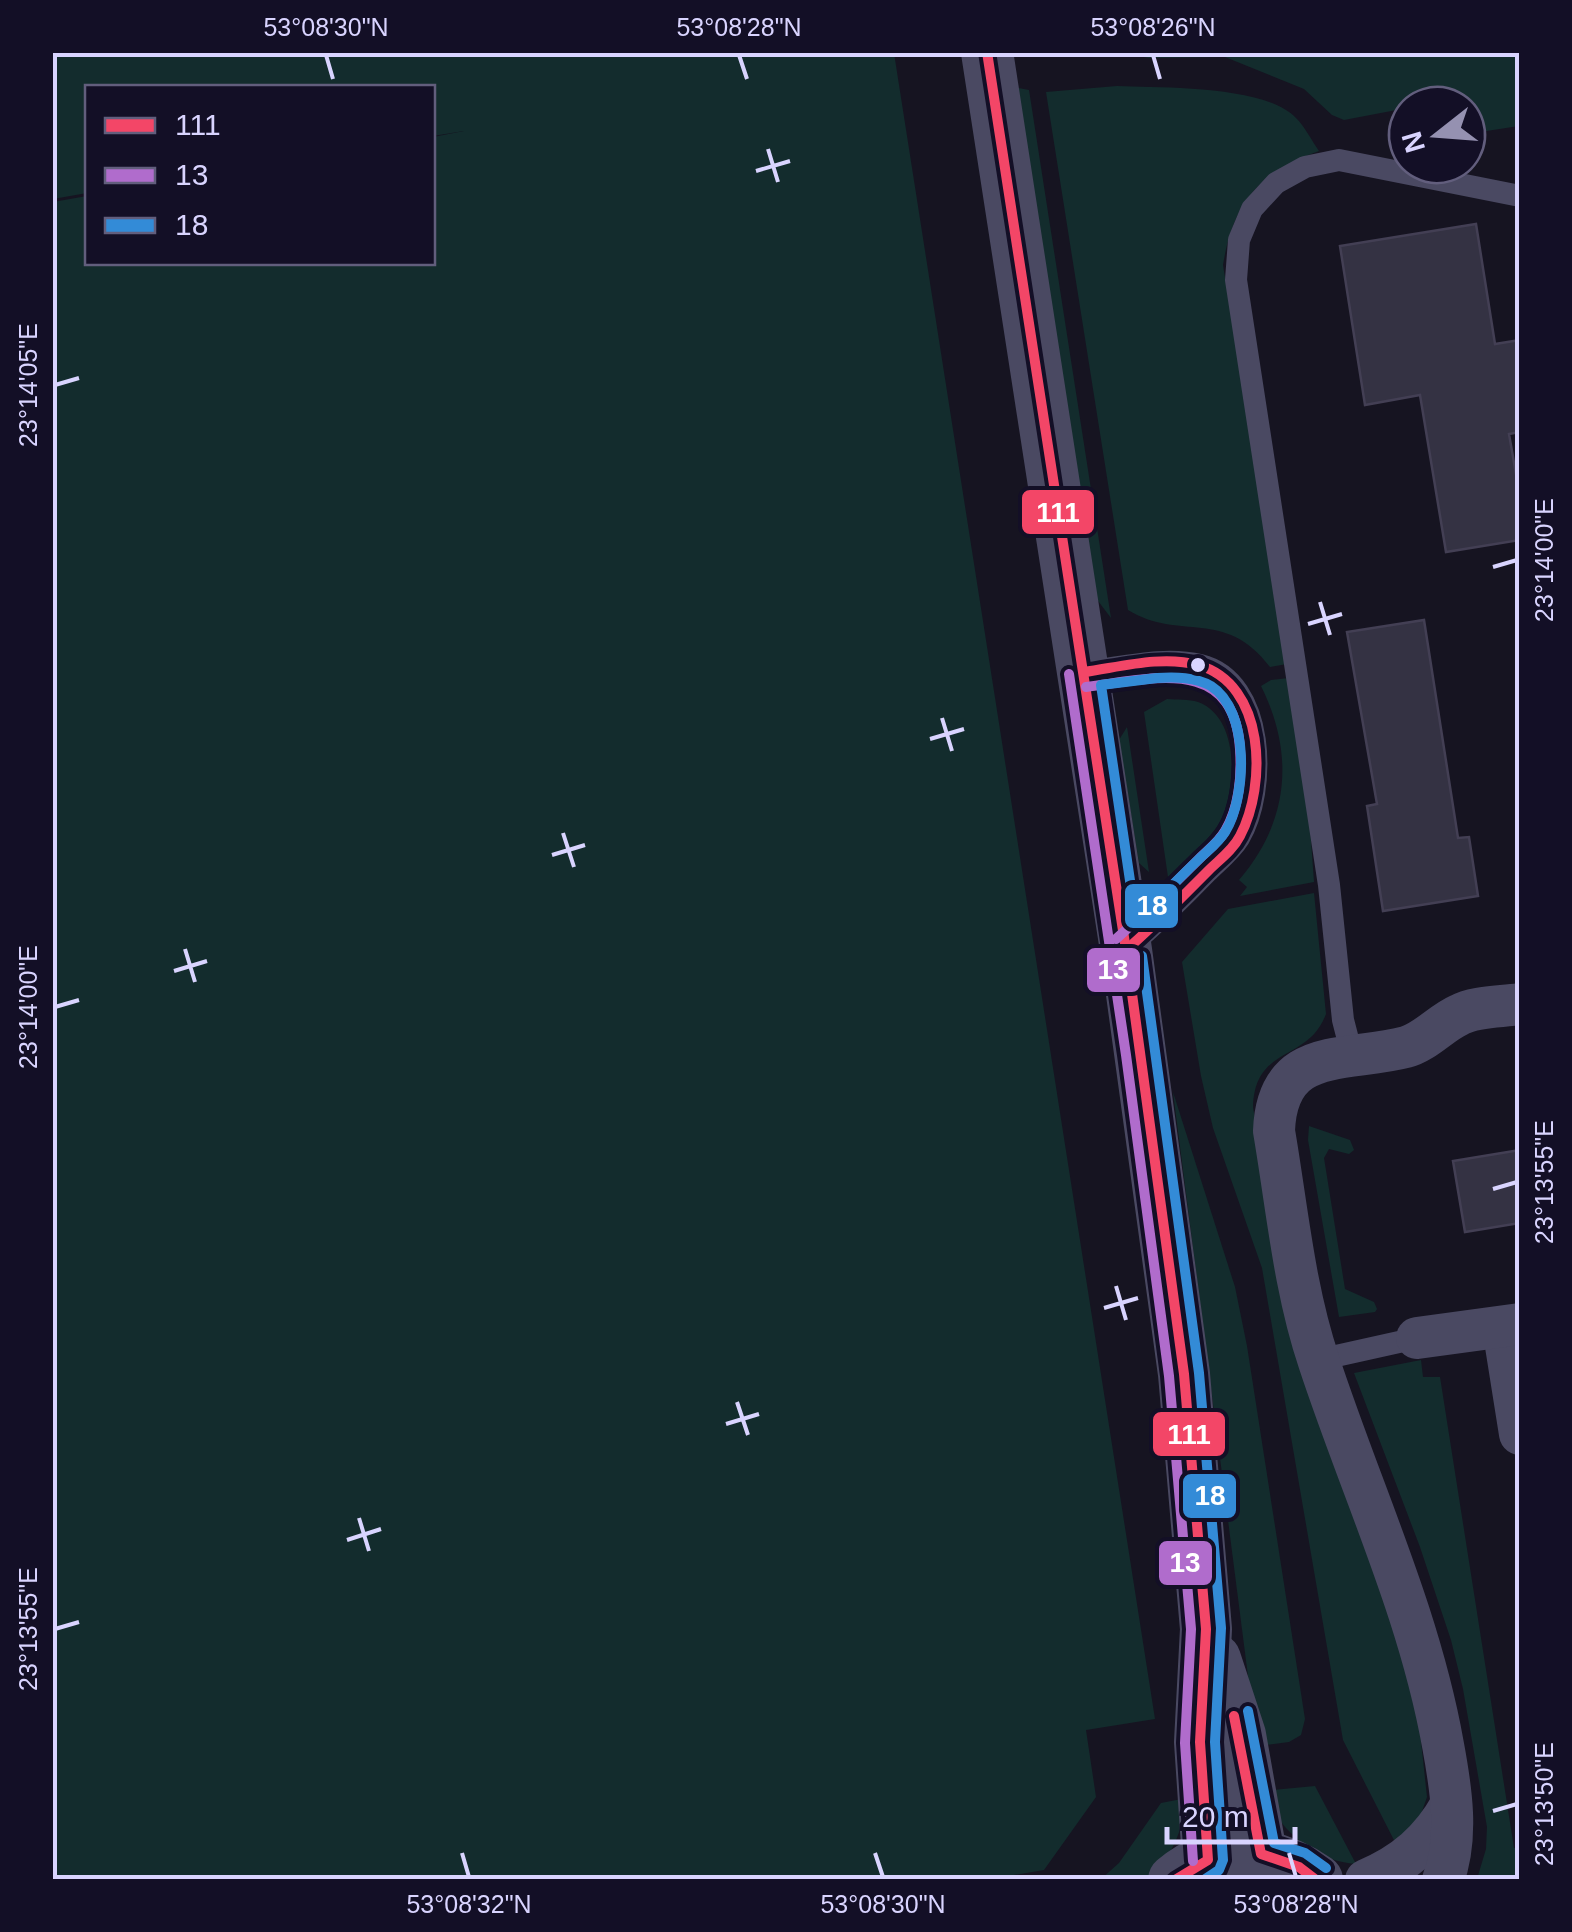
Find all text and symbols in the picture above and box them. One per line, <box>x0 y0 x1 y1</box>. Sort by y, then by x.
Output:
text: 53°08'30"N <box>263 13 389 41</box>
text: 53°08'28"N <box>676 13 802 41</box>
text: 53°08'26"N <box>1090 13 1216 41</box>
legend <box>85 85 435 265</box>
north arrow <box>1387 85 1487 185</box>
text: 111 <box>175 108 221 141</box>
text: N <box>1396 128 1431 156</box>
text: 13 <box>175 158 208 191</box>
text: 18 <box>175 208 208 241</box>
text: 23°14'05"E <box>14 323 42 447</box>
line badge: 111 <box>1020 488 1096 536</box>
text: 111 <box>1036 497 1080 528</box>
text: 23°14'00"E <box>1530 498 1558 622</box>
unlabelled marker <box>1188 655 1208 675</box>
line badge: 18 <box>1123 882 1180 930</box>
text: 18 <box>1136 890 1168 921</box>
text: 23°14'00"E <box>14 945 42 1069</box>
line badge: 13 <box>1085 946 1142 994</box>
text: 13 <box>1097 954 1129 985</box>
text: 23°13'55"E <box>1530 1120 1558 1244</box>
line badge: 111 <box>1151 1410 1227 1458</box>
text: 111 <box>1167 1419 1211 1450</box>
line badge: 18 <box>1181 1472 1238 1520</box>
text: 18 <box>1194 1480 1226 1511</box>
line badge: 13 <box>1157 1539 1214 1587</box>
text: 13 <box>1169 1547 1201 1578</box>
text: 23°13'55"E <box>14 1567 42 1691</box>
text: 23°13'50"E <box>1530 1742 1558 1866</box>
scale bar <box>1167 1782 1294 1844</box>
text: 20 m <box>1182 1800 1249 1833</box>
text: 53°08'32"N <box>406 1890 532 1918</box>
text: 53°08'30"N <box>820 1890 946 1918</box>
text: 53°08'28"N <box>1233 1890 1359 1918</box>

